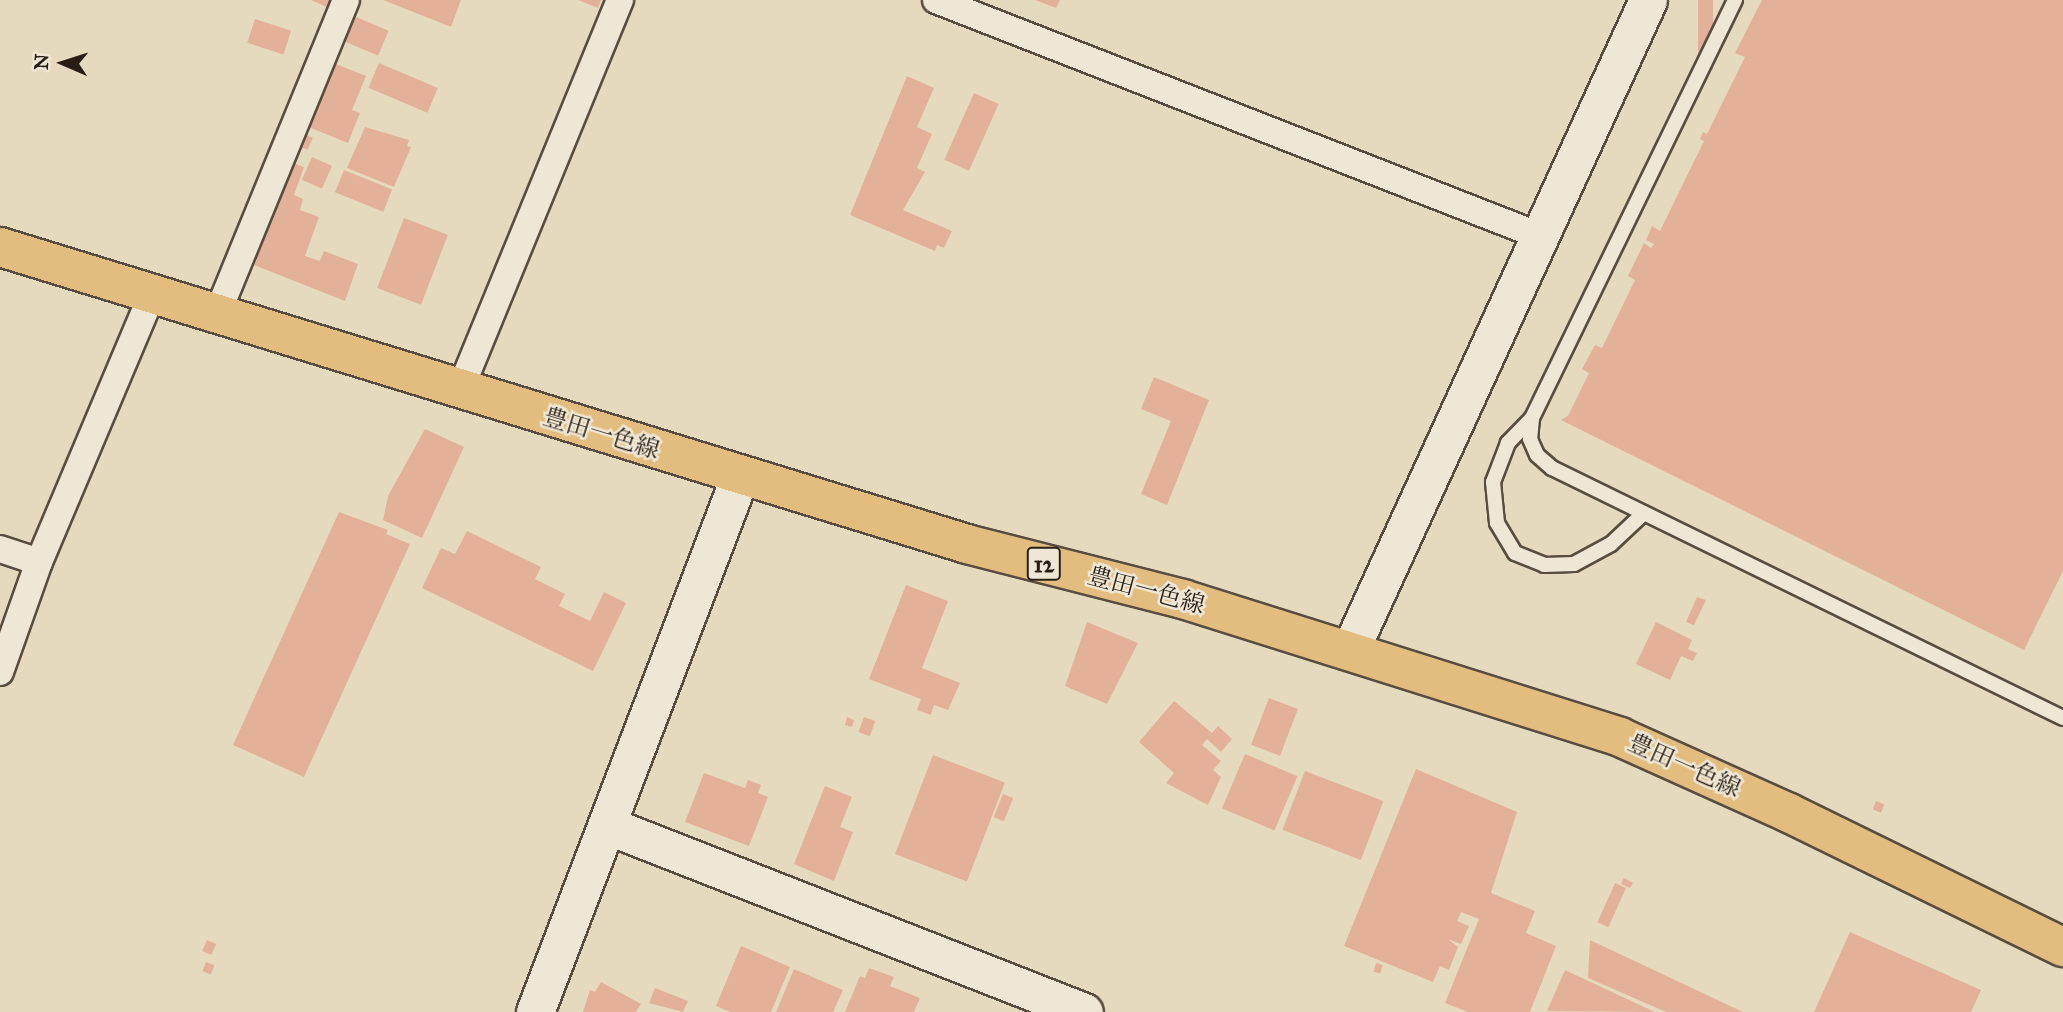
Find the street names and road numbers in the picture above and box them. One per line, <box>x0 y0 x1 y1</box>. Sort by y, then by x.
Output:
street label: 豊田一色線 <box>539 403 663 465</box>
road number: 12 <box>1026 544 1062 584</box>
street label: 豊田一色線 <box>1084 562 1208 620</box>
street label: 豊田一色線 <box>1623 728 1745 804</box>

